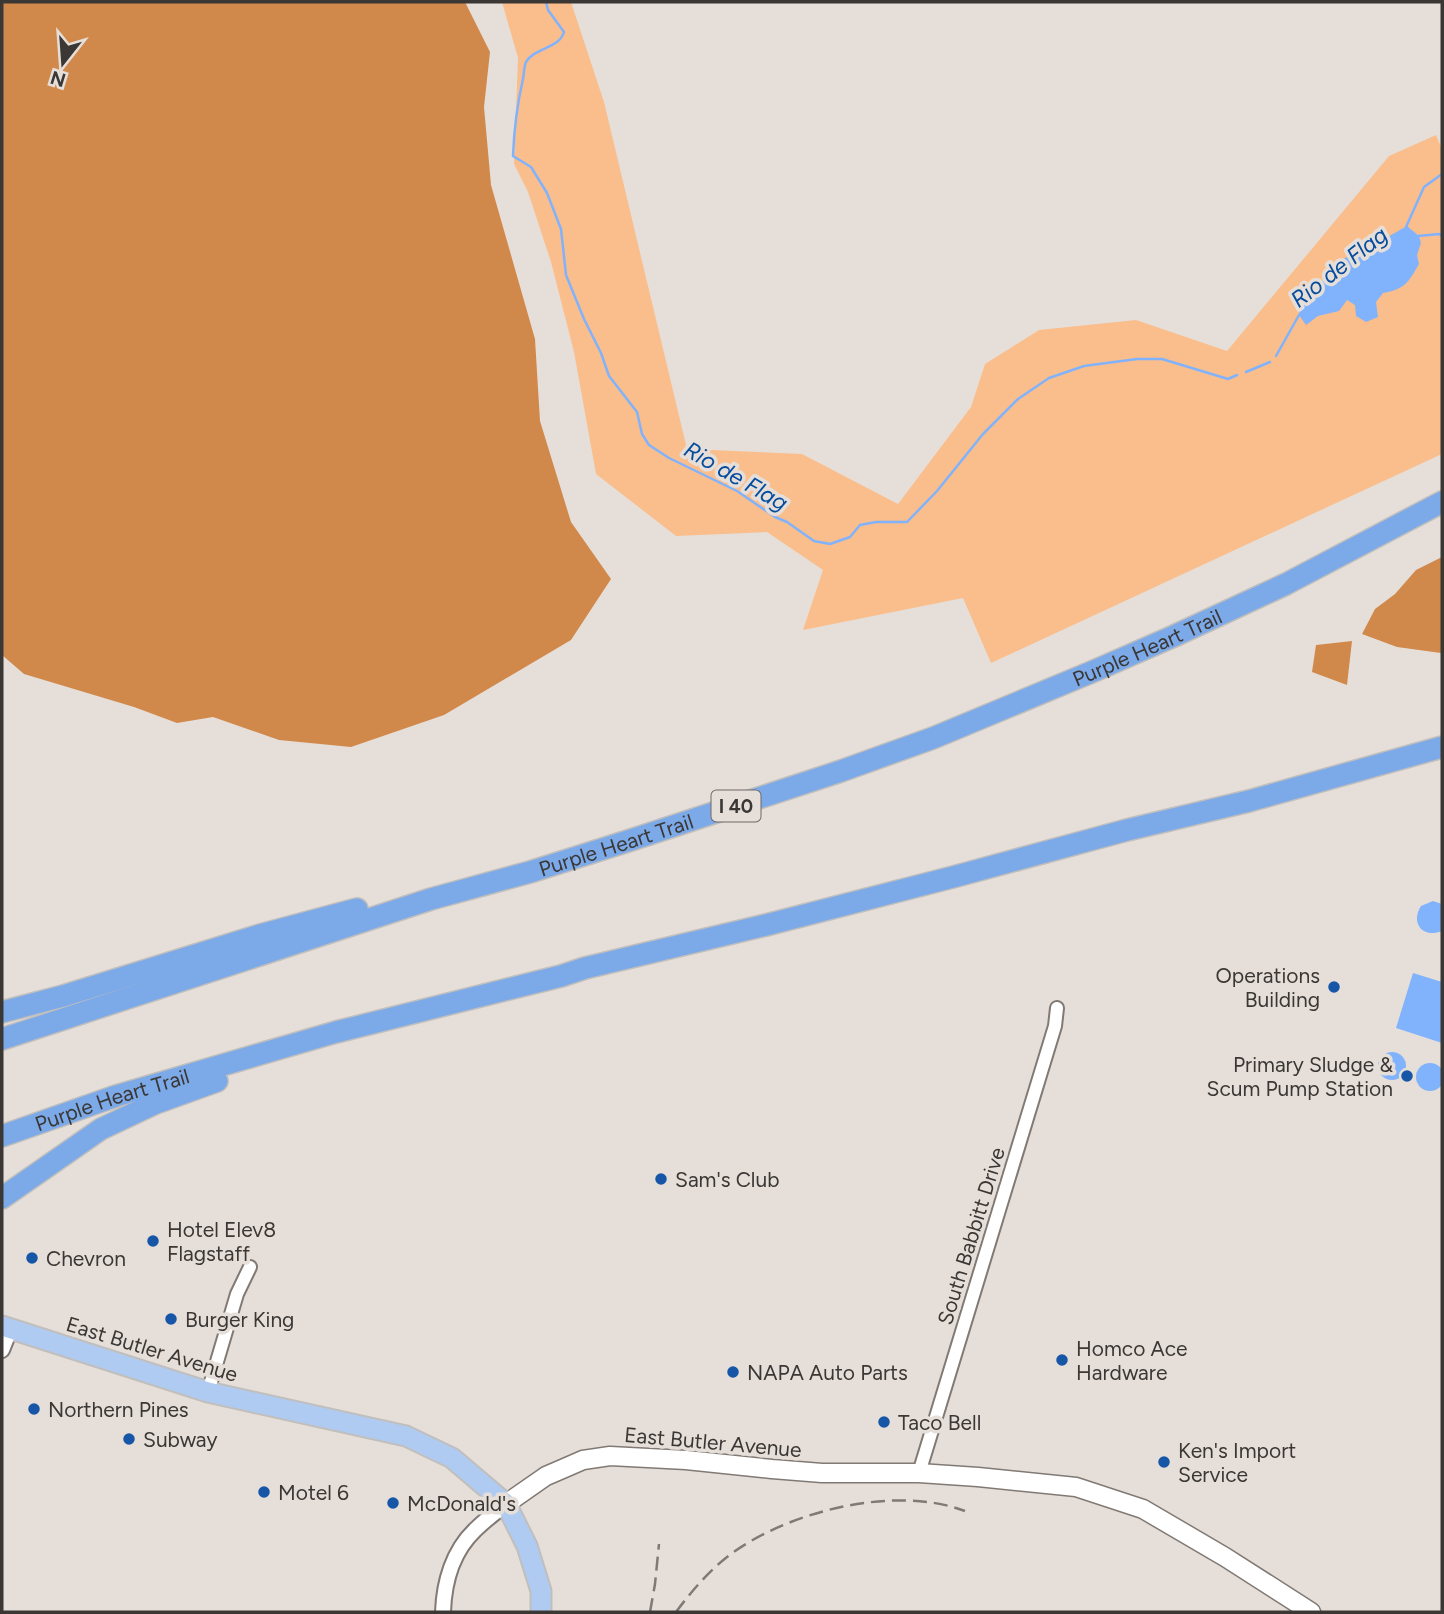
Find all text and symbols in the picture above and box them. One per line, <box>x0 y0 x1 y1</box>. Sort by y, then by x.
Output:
north arrow <box>28 28 98 98</box>
text: N <box>48 66 69 92</box>
water label: Rio de Flag <box>1285 221 1393 313</box>
water label: Rio de Flag <box>679 435 793 517</box>
street label: Purple Heart Trail <box>1069 603 1226 691</box>
road number: I 40 <box>712 790 760 821</box>
street label: Purple Heart Trail <box>535 808 696 881</box>
place label: Operations Building <box>1216 963 1320 1012</box>
marker: Operations Building <box>1326 979 1342 995</box>
place label: Primary Sludge & Scum Pump Station <box>1207 1052 1393 1101</box>
street label: Purple Heart Trail <box>31 1063 192 1136</box>
marker: Primary Sludge & Scum Pump Station <box>1399 1068 1415 1084</box>
street label: South Babbitt Drive <box>932 1144 1010 1328</box>
place label: Sam's Club <box>675 1167 779 1192</box>
marker: Sam's Club <box>653 1171 669 1187</box>
place label: Hotel Elev8 Flagstaff <box>167 1217 276 1266</box>
marker: Hotel Elev8 Flagstaff <box>145 1233 161 1249</box>
place label: Chevron <box>46 1246 126 1271</box>
marker: Chevron <box>24 1250 40 1266</box>
place label: Burger King <box>185 1307 294 1332</box>
street label: East Butler Avenue <box>63 1311 241 1387</box>
marker: Burger King <box>163 1311 179 1327</box>
place label: Homco Ace Hardware <box>1076 1336 1187 1385</box>
marker: Homco Ace Hardware <box>1054 1352 1070 1368</box>
place label: NAPA Auto Parts <box>747 1360 908 1385</box>
marker: NAPA Auto Parts <box>725 1364 741 1380</box>
place label: Northern Pines <box>48 1397 189 1422</box>
marker: Northern Pines <box>26 1401 42 1417</box>
place label: Taco Bell <box>898 1410 981 1435</box>
marker: Taco Bell <box>876 1414 892 1430</box>
street label: East Butler Avenue <box>623 1422 803 1462</box>
place label: Subway <box>143 1427 217 1452</box>
marker: Subway <box>121 1431 137 1447</box>
place label: Ken's Import Service <box>1178 1438 1296 1487</box>
marker: Ken's Import Service <box>1156 1454 1172 1470</box>
place label: Motel 6 <box>278 1480 349 1505</box>
marker: Motel 6 <box>256 1484 272 1500</box>
place label: McDonald's <box>407 1491 516 1516</box>
marker: McDonald's <box>385 1495 401 1511</box>

